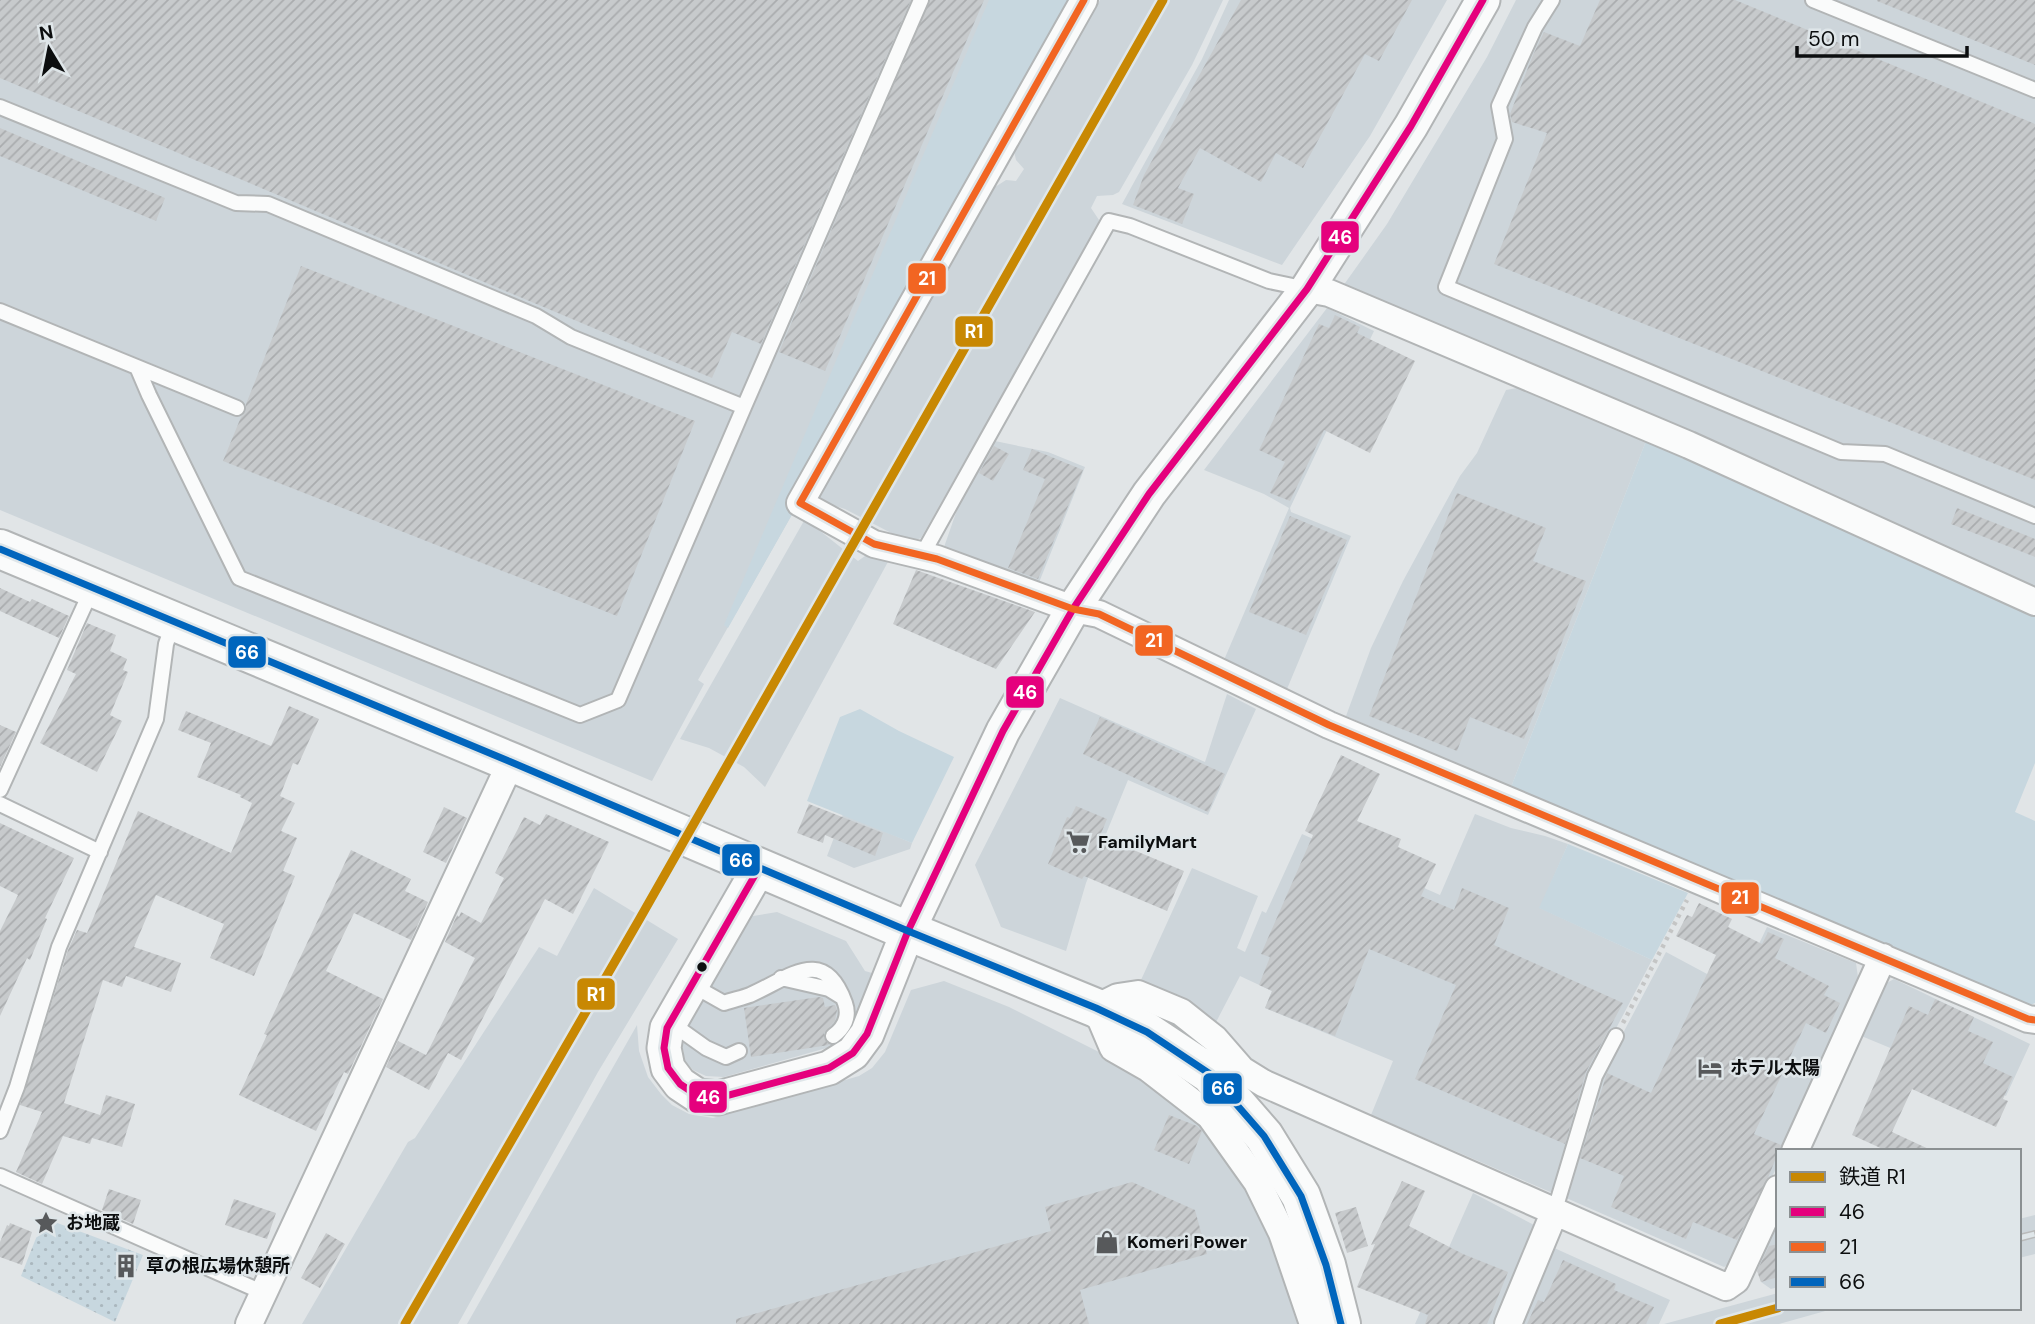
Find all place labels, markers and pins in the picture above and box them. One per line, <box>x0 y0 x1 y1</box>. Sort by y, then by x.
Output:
supermarket icon: FamilyMart <box>1064 828 1092 856</box>
place label: FamilyMart <box>1098 830 1197 854</box>
unlabelled marker <box>695 960 709 974</box>
hotel icon: ホテル太陽 <box>1696 1054 1724 1082</box>
place label: ホテル太陽 <box>1730 1056 1820 1080</box>
place icon: お地蔵 <box>32 1209 60 1237</box>
place label: お地蔵 <box>66 1211 120 1235</box>
shop icon: Komeri Power <box>1093 1228 1121 1256</box>
place label: Komeri Power <box>1127 1230 1247 1254</box>
building icon: 草の根広場休憩所 <box>112 1252 140 1280</box>
place label: 草の根広場休憩所 <box>146 1254 290 1278</box>

